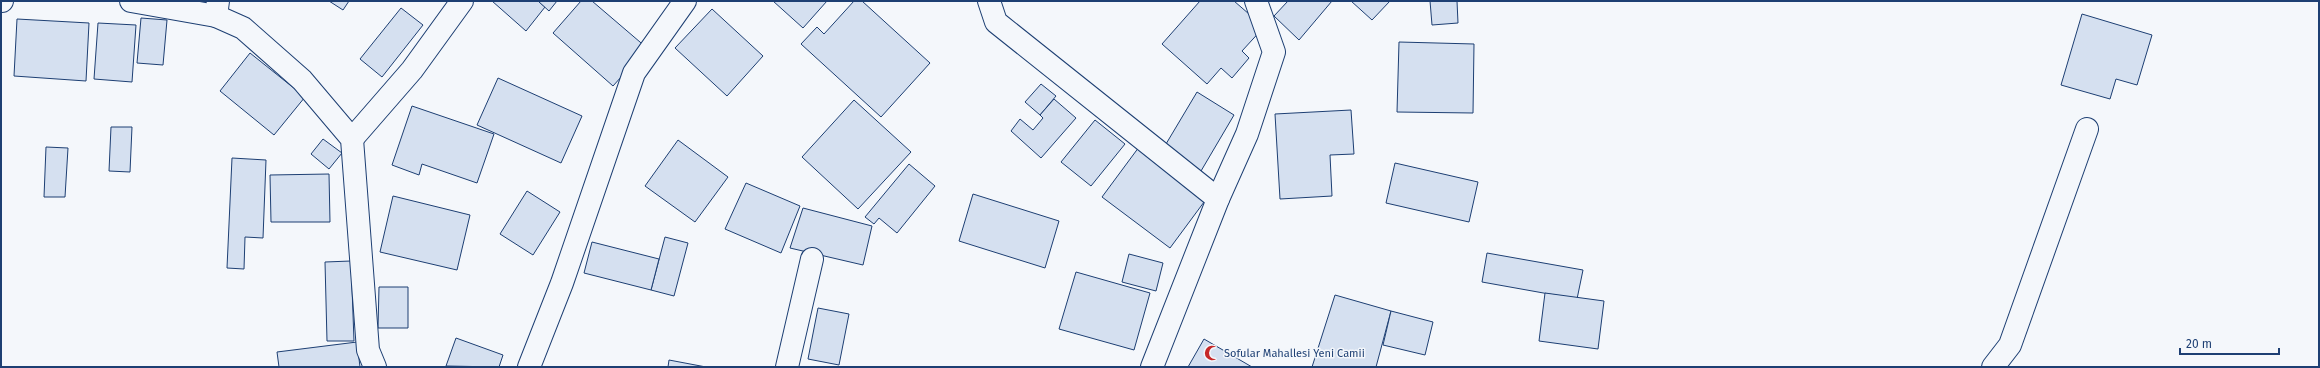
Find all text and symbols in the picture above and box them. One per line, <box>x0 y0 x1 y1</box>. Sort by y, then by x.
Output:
scale bar <box>2180 330 2279 356</box>
text: 20 m <box>2186 337 2212 351</box>
mosque icon: Sofular Mahallesi Yeni Camii <box>1203 344 1221 362</box>
place label: Sofular Mahallesi Yeni Camii <box>1224 347 1365 360</box>

